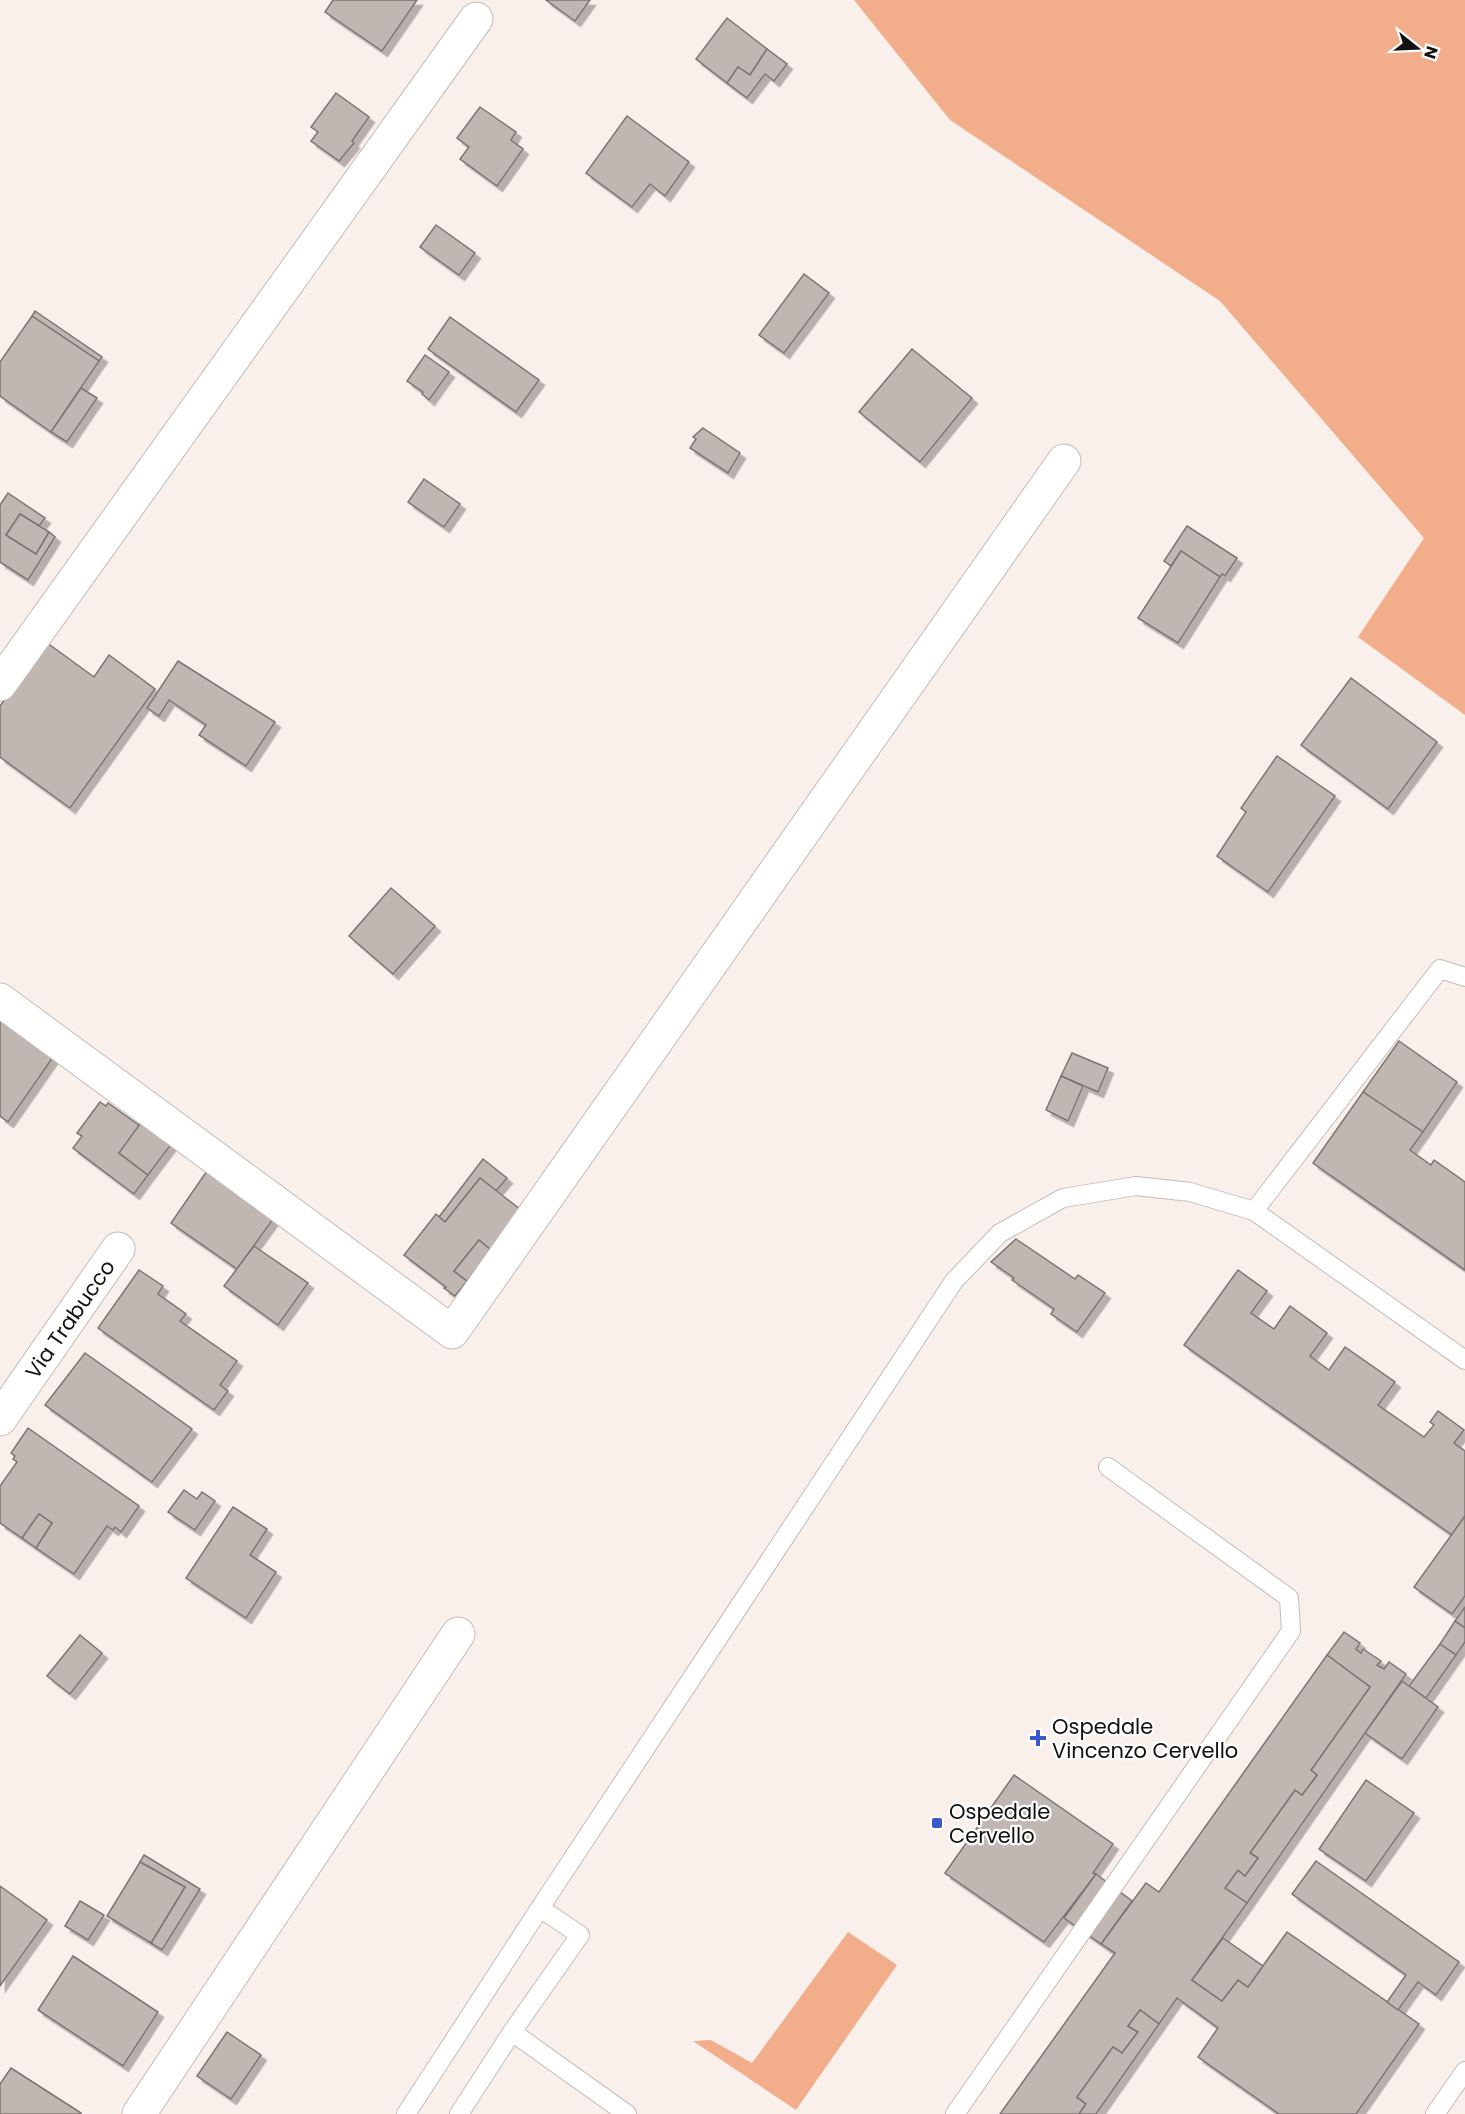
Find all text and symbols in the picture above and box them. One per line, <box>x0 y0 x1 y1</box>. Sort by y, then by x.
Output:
north arrow <box>1387 18 1447 78</box>
text: N <box>1418 43 1444 62</box>
street label: Via Trabucco <box>18 1253 121 1384</box>
place label: Ospedale Vincenzo Cervello <box>1052 1712 1238 1765</box>
marker: Ospedale Vincenzo Cervello <box>1029 1729 1047 1747</box>
place label: Ospedale Cervello <box>949 1797 1050 1850</box>
marker: Ospedale Cervello <box>930 1816 944 1830</box>

